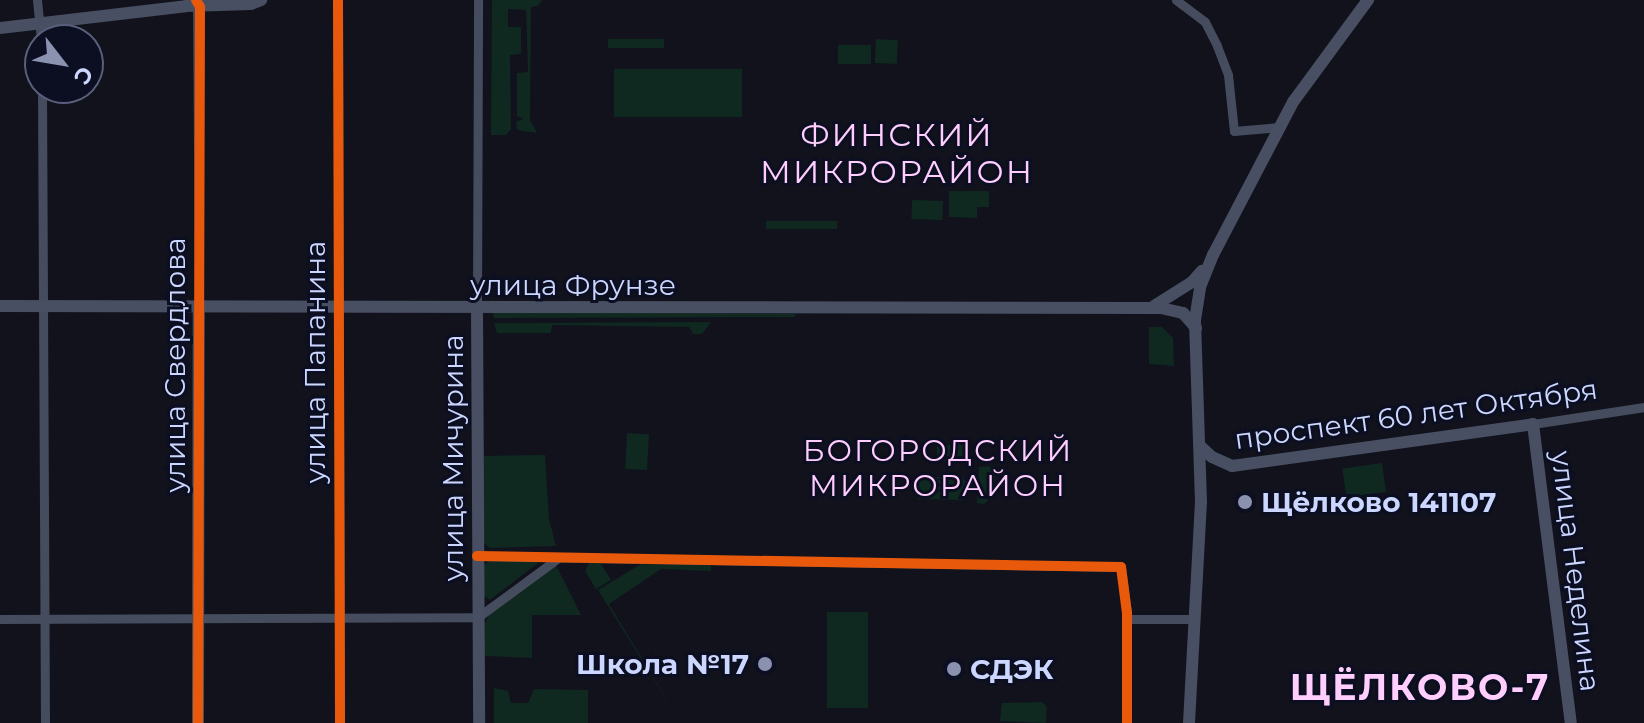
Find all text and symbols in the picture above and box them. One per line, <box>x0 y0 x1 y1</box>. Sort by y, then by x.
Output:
north arrow <box>24 24 104 104</box>
text: С <box>68 62 99 89</box>
district label: ФИНСКИЙ МИКРОРАЙОН <box>760 117 1034 192</box>
street label: улица Свердлова <box>158 237 192 493</box>
street label: улица Папанина <box>298 241 332 483</box>
street label: улица Фрунзе <box>470 268 676 302</box>
street label: улица Мичурина <box>436 334 470 582</box>
street label: проспект 60 лет Октября <box>1232 372 1600 456</box>
district label: БОГОРОДСКИЙ МИКРОРАЙОН <box>803 433 1073 504</box>
street label: улица Неделина <box>1545 449 1607 693</box>
place label: Щёлково 141107 <box>1261 485 1496 519</box>
marker: Щёлково 141107 <box>1236 493 1254 511</box>
place label: Школа №17 <box>576 647 749 681</box>
place label: СДЭК <box>970 652 1054 686</box>
marker: Школа №17 <box>756 655 774 673</box>
marker: СДЭК <box>945 660 963 678</box>
district label: ЩЁЛКОВО-7 <box>1290 666 1550 710</box>

